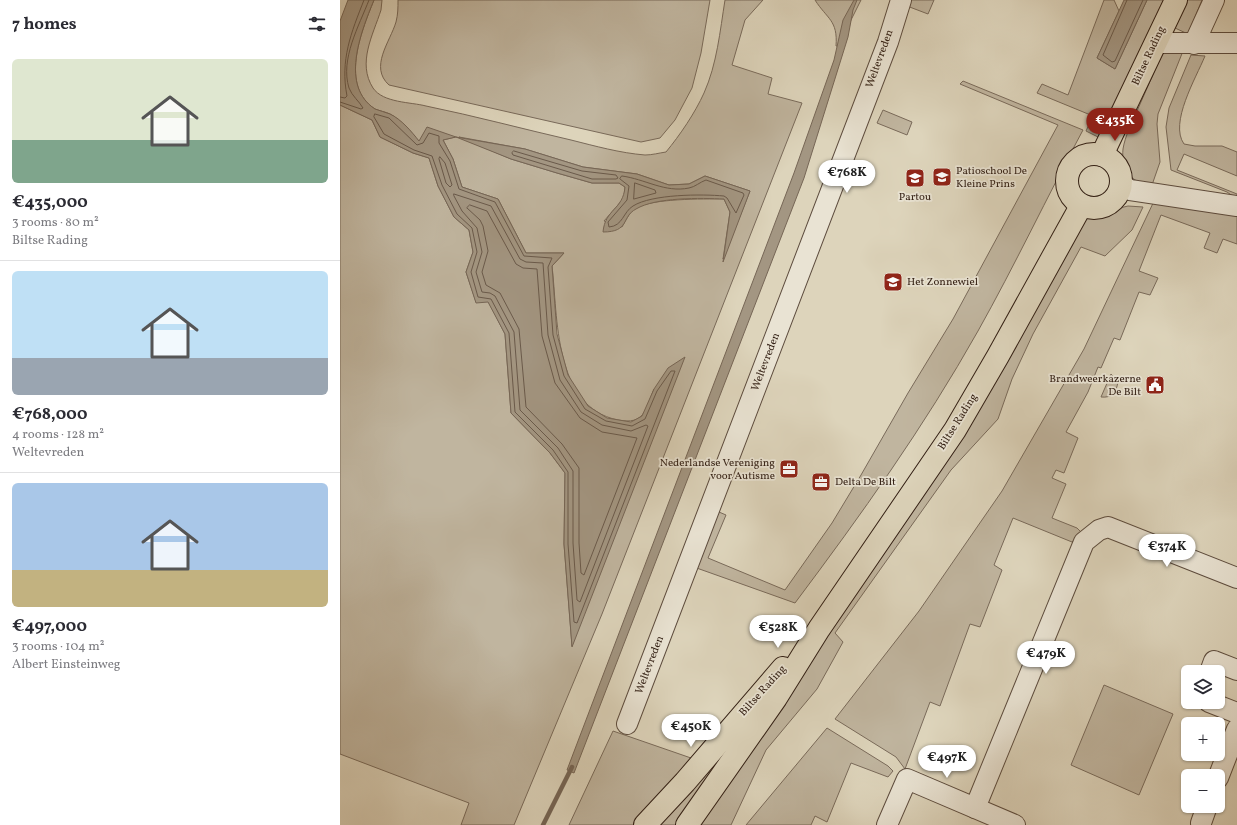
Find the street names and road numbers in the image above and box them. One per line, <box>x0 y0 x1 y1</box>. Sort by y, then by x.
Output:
street label: Biltse Rading <box>1129 23 1170 88</box>
street label: Weltevreden <box>862 27 898 90</box>
street label: Weltevreden <box>748 330 784 393</box>
street label: Biltse Rading <box>935 391 982 453</box>
street label: Weltevreden <box>632 633 668 696</box>
street label: Biltse Rading <box>736 662 790 720</box>

